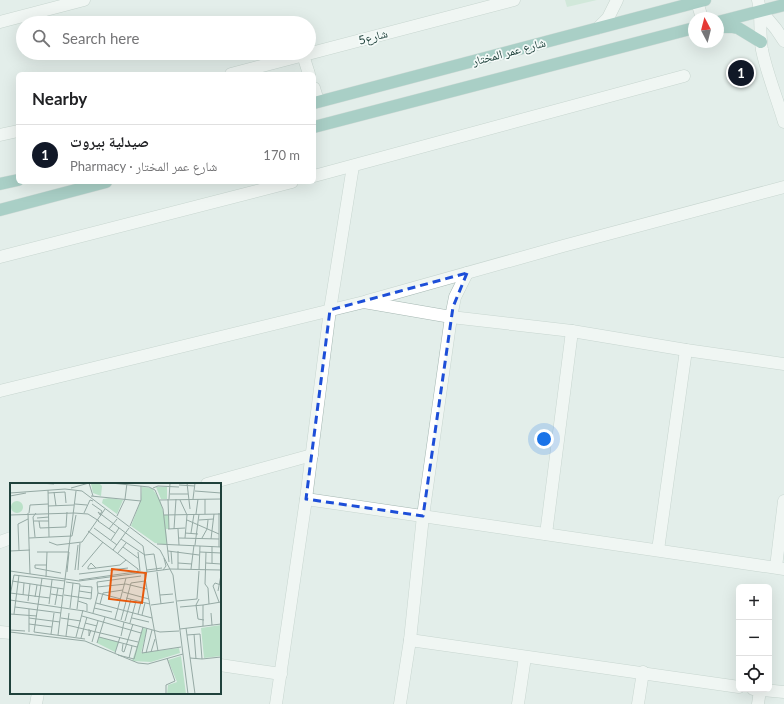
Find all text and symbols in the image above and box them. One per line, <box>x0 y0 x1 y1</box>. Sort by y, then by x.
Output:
north arrow <box>688 12 724 48</box>
search box <box>16 16 316 60</box>
street label: شارع5 <box>357 25 390 49</box>
icon: search <box>30 27 52 49</box>
text: Search here <box>62 29 139 47</box>
street label: شارع عمر المختار <box>470 35 547 70</box>
pin: 1 <box>728 58 754 88</box>
text: Nearby <box>32 88 87 109</box>
text: صيدلية بيروت <box>70 132 149 150</box>
text: 1 <box>41 147 49 163</box>
text: 170 m <box>263 147 300 163</box>
text: Pharmacy · شارع عمر المختار <box>70 158 217 174</box>
your location <box>534 429 554 449</box>
inset map <box>10 483 221 694</box>
map controls <box>736 584 772 692</box>
button: + <box>736 584 772 620</box>
button: − <box>736 620 772 656</box>
button: locate <box>736 656 772 692</box>

